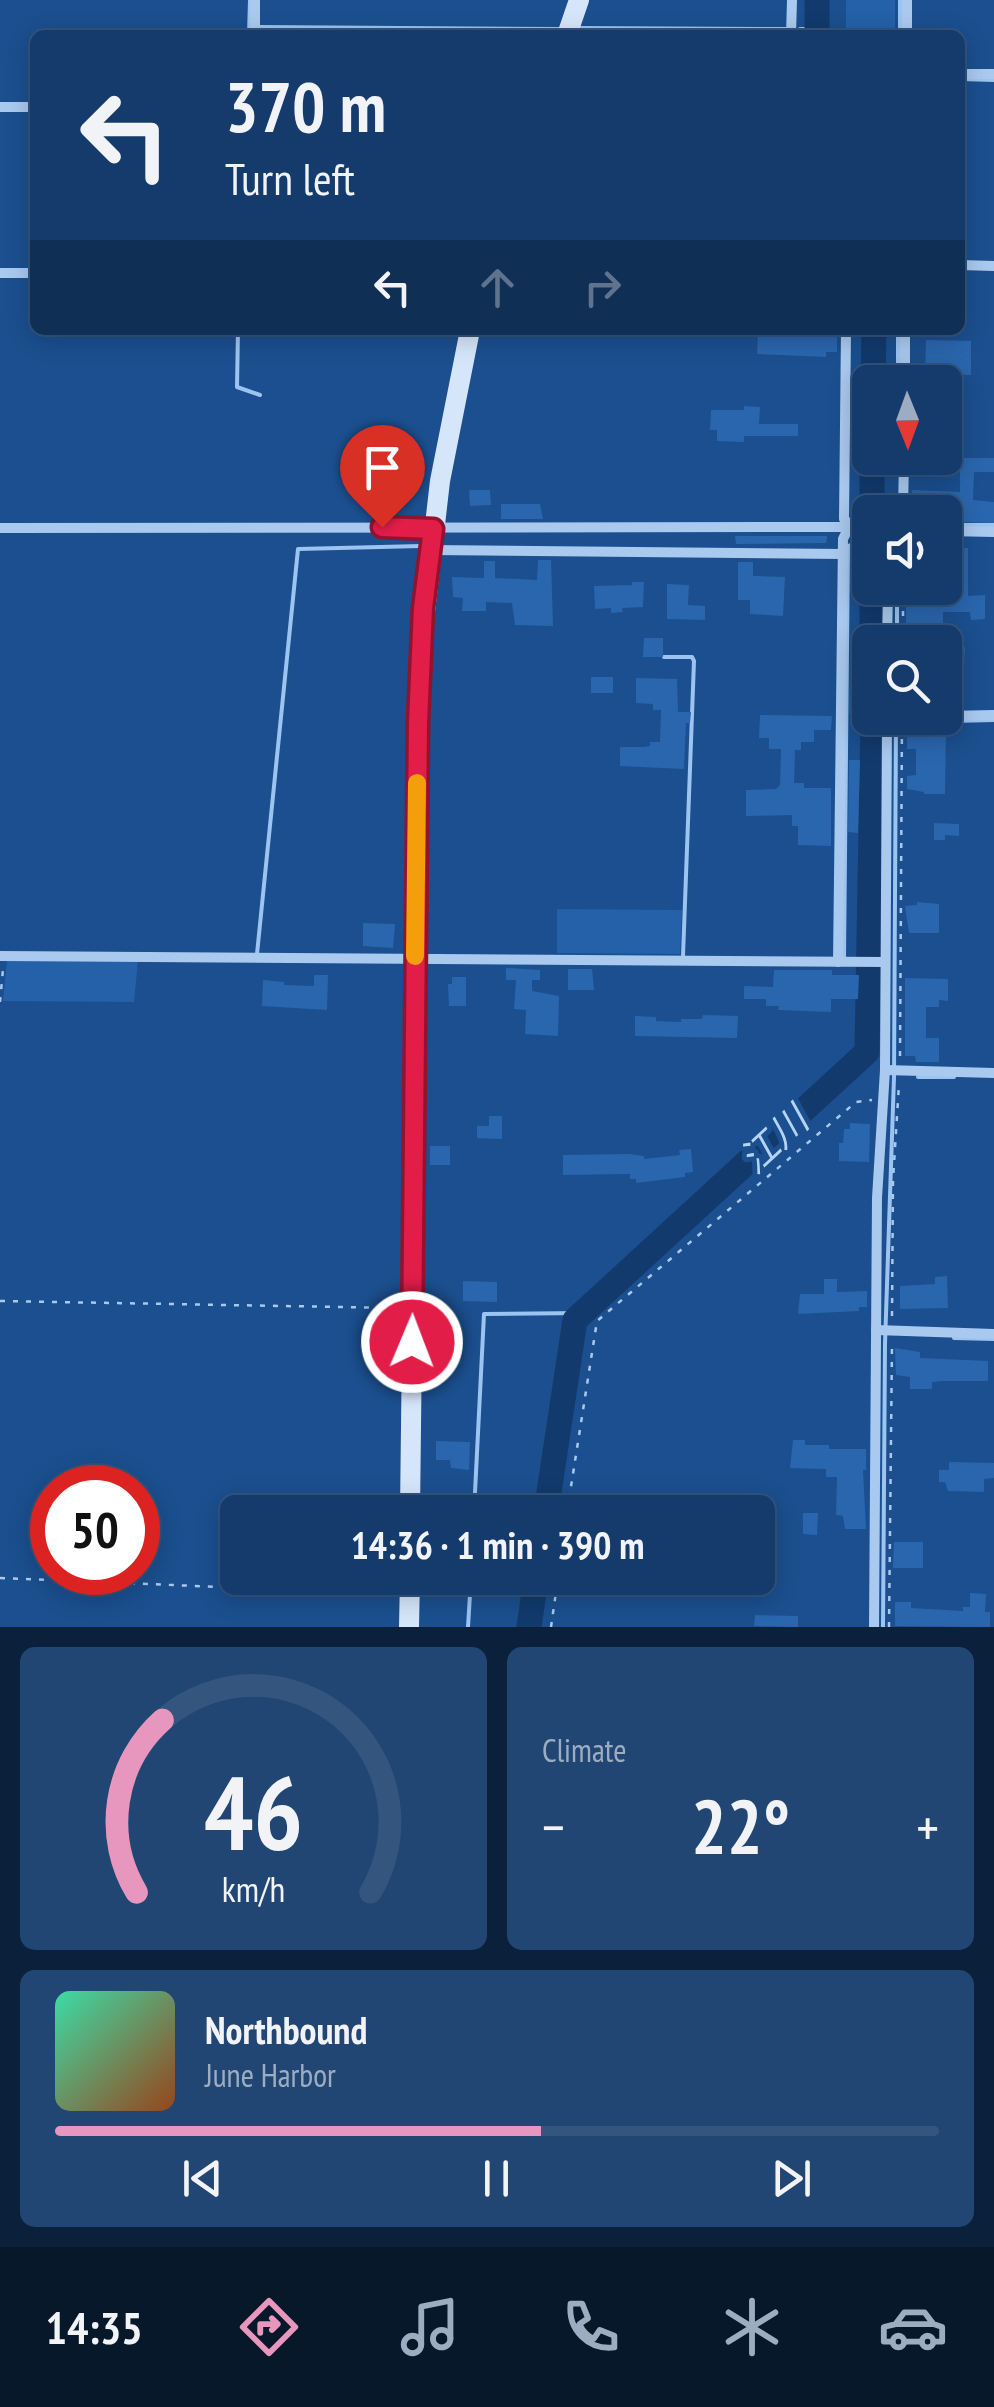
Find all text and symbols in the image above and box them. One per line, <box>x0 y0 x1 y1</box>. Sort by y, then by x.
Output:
text: 370 m <box>225 61 386 151</box>
icon: left <box>60 70 190 200</box>
text: Turn left <box>225 149 355 207</box>
icon: left <box>365 260 420 315</box>
icon: ahead <box>470 260 525 315</box>
icon: right <box>575 260 630 315</box>
north arrow <box>852 365 962 475</box>
map controls <box>852 365 962 735</box>
pin <box>340 425 425 528</box>
icon: arrive <box>355 440 410 495</box>
button: sound <box>852 495 962 605</box>
button: search <box>852 625 962 735</box>
water label: 江川 <box>728 1092 820 1183</box>
position arrow <box>360 1290 464 1394</box>
speed limit sign: 50 <box>30 1465 160 1595</box>
text: 14:36 · 1 min · 390 m <box>351 1520 644 1569</box>
text: Climate <box>542 1729 626 1771</box>
text: 46 <box>204 1744 303 1879</box>
text: 22° <box>691 1778 790 1875</box>
text: − <box>542 1791 565 1862</box>
text: + <box>916 1791 939 1862</box>
text: km/h <box>222 1866 285 1912</box>
text: Northbound <box>205 2005 367 2054</box>
text: June Harbor <box>205 2054 336 2096</box>
icon: previous <box>175 2151 230 2206</box>
icon: pause <box>469 2151 524 2206</box>
icon: next <box>764 2151 819 2206</box>
icon: directions <box>234 2292 304 2362</box>
icon: music <box>395 2292 465 2362</box>
icon: phone <box>556 2292 626 2362</box>
icon: climate <box>717 2292 787 2362</box>
icon: car <box>878 2292 948 2362</box>
text: 14:35 <box>46 2298 143 2356</box>

